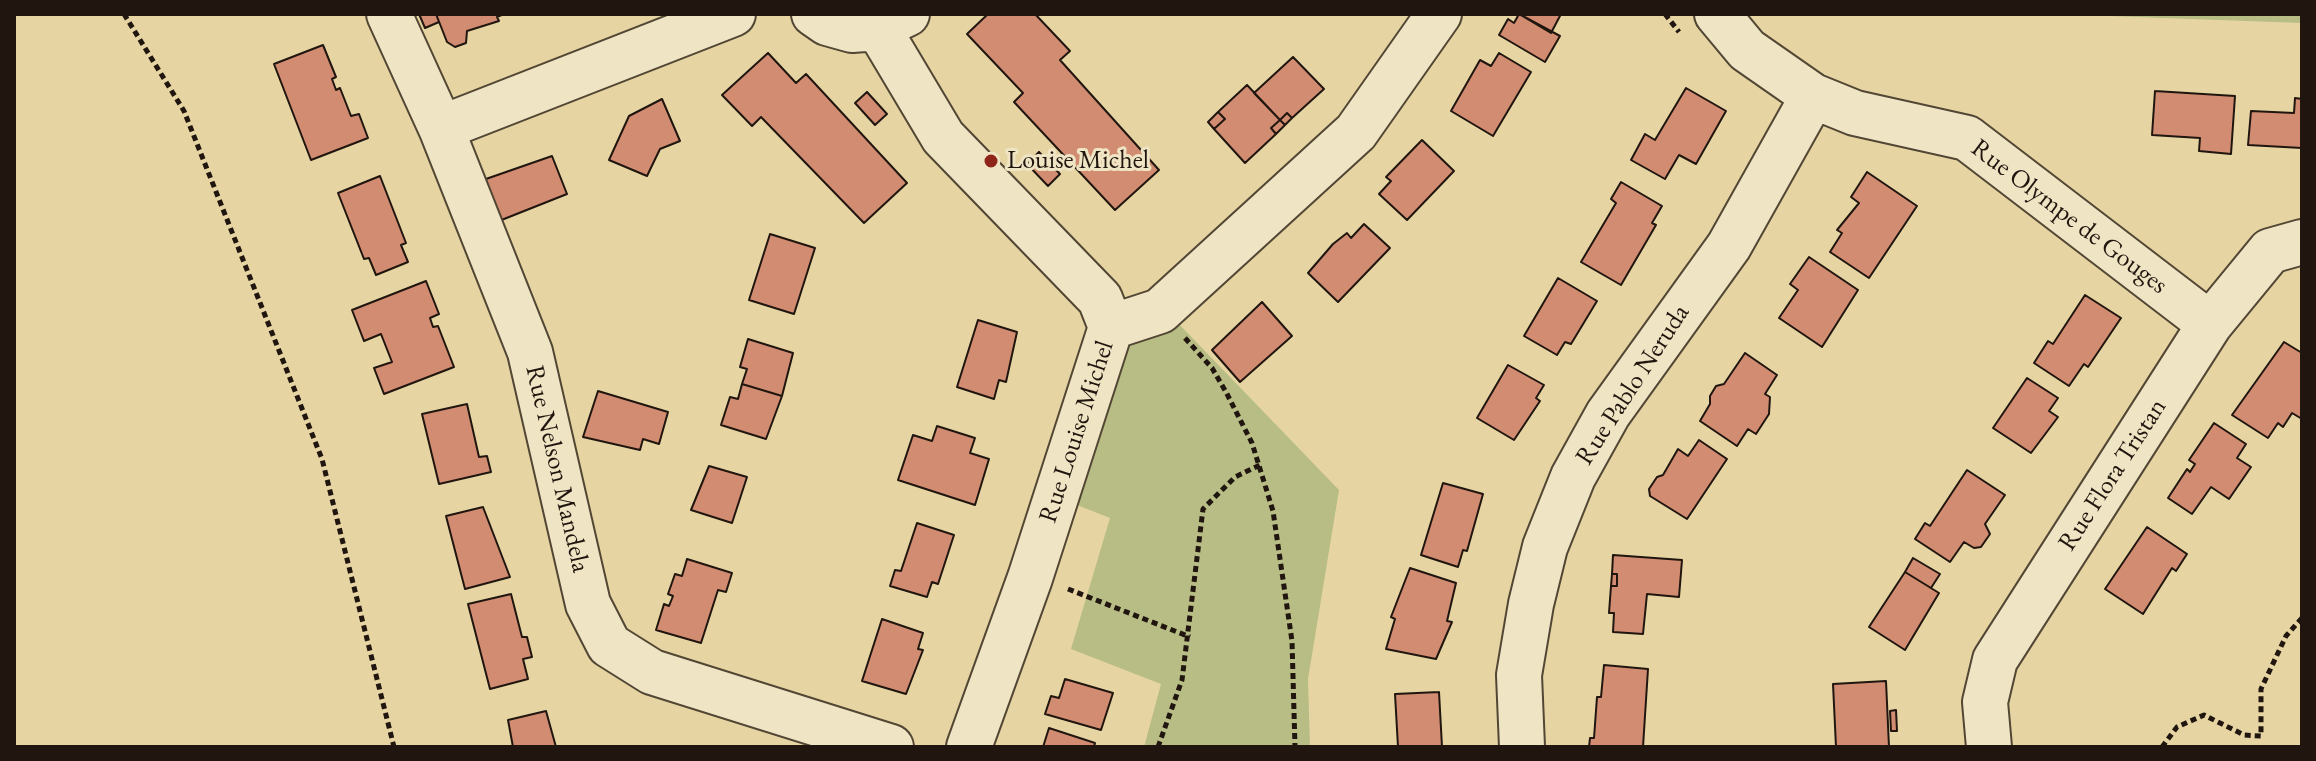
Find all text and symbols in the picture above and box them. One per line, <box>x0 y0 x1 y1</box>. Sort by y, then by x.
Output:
street label: Rue Olympe de Gouges <box>1965 133 2173 301</box>
place label: Louise Michel <box>1007 145 1149 177</box>
marker: Louise Michel <box>982 152 1000 170</box>
street label: Rue Pablo Neruda <box>1570 299 1696 471</box>
street label: Rue Louise Michel <box>1033 337 1121 527</box>
street label: Rue Nelson Mandela <box>518 362 596 576</box>
street label: Rue Flora Tristan <box>2052 393 2174 557</box>

